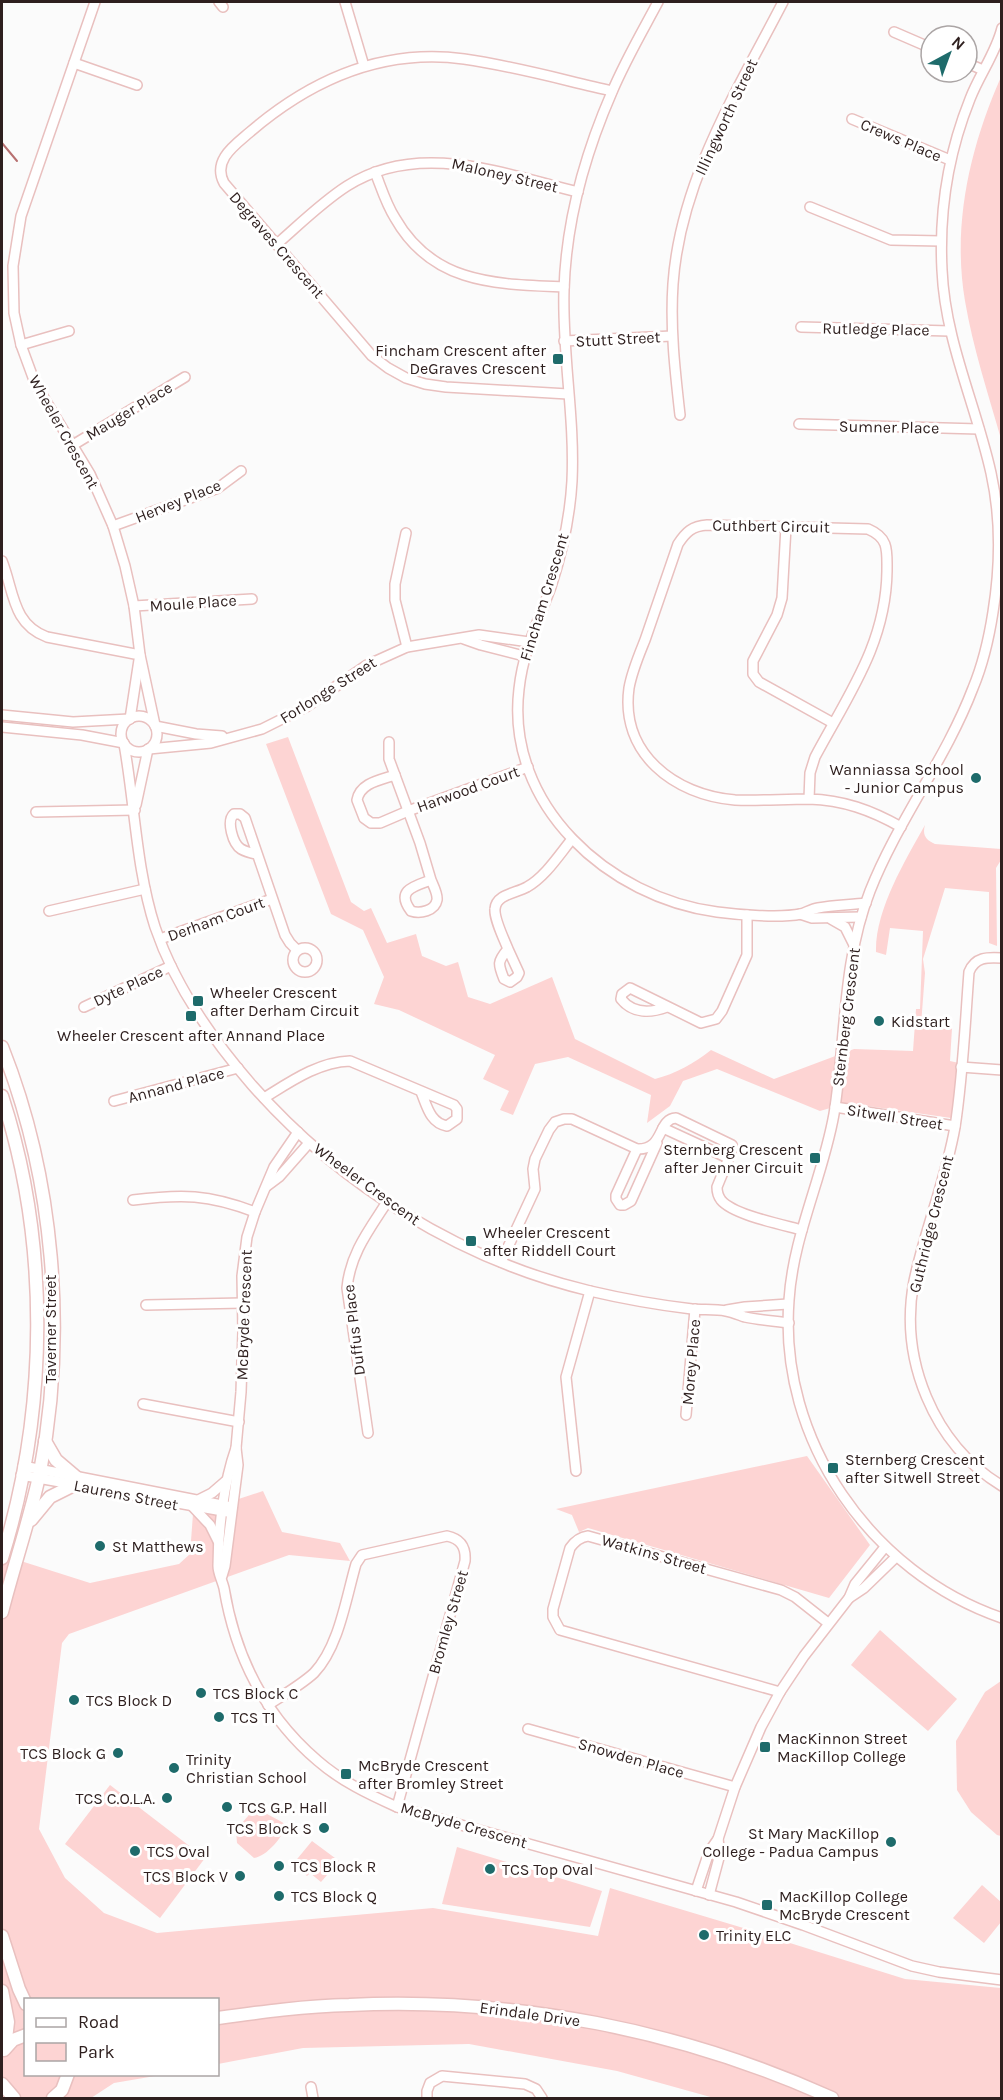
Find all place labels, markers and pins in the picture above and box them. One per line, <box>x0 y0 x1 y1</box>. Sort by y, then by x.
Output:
place label: Fincham Crescent after DeGraves Crescent <box>375 341 546 378</box>
marker: Fincham Crescent after DeGraves Crescent <box>551 352 565 366</box>
place label: Wanniassa School - Junior Campus <box>830 760 964 797</box>
marker: Wanniassa School - Junior Campus <box>969 771 983 785</box>
place label: Wheeler Crescent after Derham Circuit <box>210 983 359 1020</box>
marker: Wheeler Crescent after Derham Circuit <box>191 994 205 1008</box>
marker: Wheeler Crescent after Annand Place <box>184 1009 198 1023</box>
place label: Kidstart <box>891 1012 950 1031</box>
marker: Kidstart <box>872 1014 886 1028</box>
place label: Wheeler Crescent after Annand Place <box>57 1026 325 1045</box>
place label: Sternberg Crescent after Jenner Circuit <box>663 1140 803 1177</box>
marker: Sternberg Crescent after Jenner Circuit <box>808 1151 822 1165</box>
place label: Wheeler Crescent after Riddell Court <box>483 1223 616 1260</box>
marker: Wheeler Crescent after Riddell Court <box>464 1234 478 1248</box>
place label: Sternberg Crescent after Sitwell Street <box>845 1450 985 1487</box>
marker: Sternberg Crescent after Sitwell Street <box>826 1461 840 1475</box>
place label: St Matthews <box>112 1537 204 1556</box>
marker: St Matthews <box>93 1539 107 1553</box>
place label: TCS Block C <box>213 1684 299 1703</box>
marker: TCS Block C <box>194 1686 208 1700</box>
place label: TCS Block D <box>86 1691 172 1710</box>
marker: TCS Block D <box>67 1693 81 1707</box>
place label: TCS T1 <box>231 1708 276 1727</box>
marker: TCS T1 <box>212 1710 226 1724</box>
place label: MacKinnon Street MacKillop College <box>777 1729 908 1766</box>
marker: MacKinnon Street MacKillop College <box>758 1740 772 1754</box>
place label: TCS Block G <box>20 1744 106 1763</box>
marker: TCS Block G <box>111 1746 125 1760</box>
place label: Trinity Christian School <box>186 1750 307 1787</box>
place label: McBryde Crescent after Bromley Street <box>358 1756 503 1793</box>
marker: Trinity Christian School <box>167 1761 181 1775</box>
marker: McBryde Crescent after Bromley Street <box>339 1767 353 1781</box>
place label: TCS C.O.L.A. <box>75 1789 155 1808</box>
marker: TCS C.O.L.A. <box>160 1791 174 1805</box>
place label: TCS G.P. Hall <box>239 1798 327 1817</box>
marker: TCS G.P. Hall <box>220 1800 234 1814</box>
place label: TCS Block S <box>227 1819 312 1838</box>
marker: TCS Block S <box>317 1821 331 1835</box>
place label: St Mary MacKillop College - Padua Campus <box>702 1824 879 1861</box>
marker: St Mary MacKillop College - Padua Campus <box>884 1835 898 1849</box>
place label: TCS Oval <box>147 1842 210 1861</box>
marker: TCS Oval <box>128 1844 142 1858</box>
place label: TCS Block R <box>291 1857 376 1876</box>
marker: TCS Block R <box>272 1859 286 1873</box>
place label: TCS Top Oval <box>502 1860 594 1879</box>
marker: TCS Top Oval <box>483 1862 497 1876</box>
place label: TCS Block V <box>143 1867 228 1886</box>
marker: TCS Block V <box>233 1869 247 1883</box>
place label: TCS Block Q <box>291 1887 377 1906</box>
place label: MacKillop College McBryde Crescent <box>779 1887 910 1924</box>
marker: TCS Block Q <box>272 1889 286 1903</box>
marker: MacKillop College McBryde Crescent <box>760 1898 774 1912</box>
place label: Trinity ELC <box>716 1926 792 1945</box>
marker: Trinity ELC <box>697 1928 711 1942</box>

